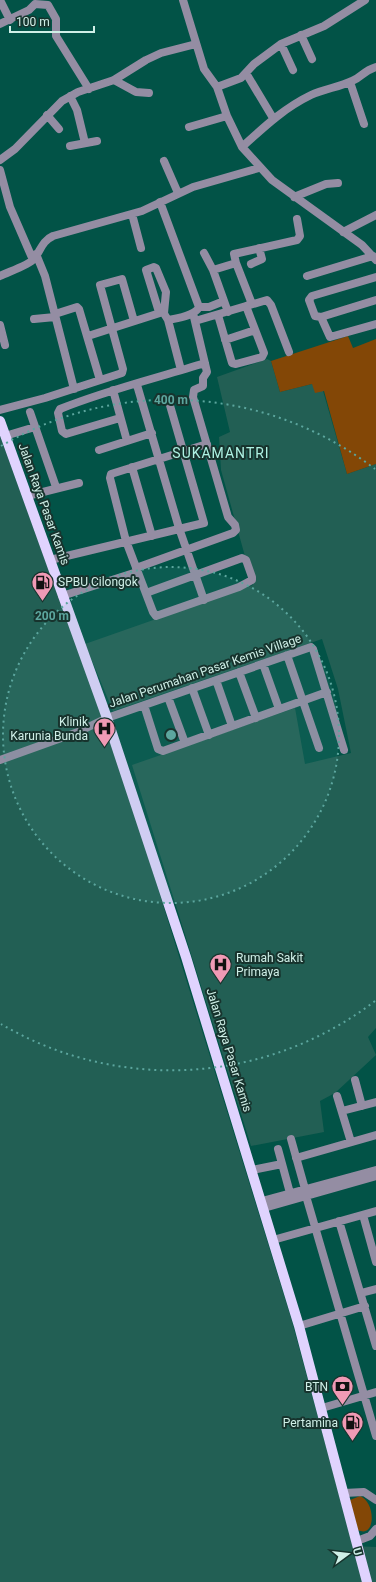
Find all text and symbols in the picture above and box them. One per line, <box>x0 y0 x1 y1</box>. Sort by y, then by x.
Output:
scale bar <box>10 8 94 34</box>
text: 100 m <box>16 15 50 29</box>
text: 400 m <box>154 393 188 407</box>
street label: Jalan Raya Pasar Kamis <box>15 441 73 567</box>
district label: SUKAMANTRI <box>172 445 270 461</box>
fuel station icon: SPBU Cilongok <box>30 569 56 602</box>
place label: SPBU Cilongok <box>58 575 139 589</box>
text: 200 m <box>35 609 69 623</box>
street label: Jalan Perumahan Pasar Kemis Village <box>107 631 303 711</box>
place label: Klinik Karunia Bunda <box>10 715 89 743</box>
hospital icon: Klinik Karunia Bunda <box>91 716 117 749</box>
centre of rings <box>164 728 178 742</box>
place label: Rumah Sakit Primaya <box>236 951 303 979</box>
hospital icon: Rumah Sakit Primaya <box>208 952 234 985</box>
street label: Jalan Raya Pasar Kamis <box>204 986 254 1114</box>
bank icon: BTN <box>330 1374 356 1407</box>
place label: BTN <box>305 1380 328 1394</box>
fuel station icon: Pertamina <box>340 1410 366 1443</box>
place label: Pertamina <box>283 1416 338 1430</box>
north arrow <box>328 1534 368 1574</box>
text: U <box>350 1546 364 1557</box>

